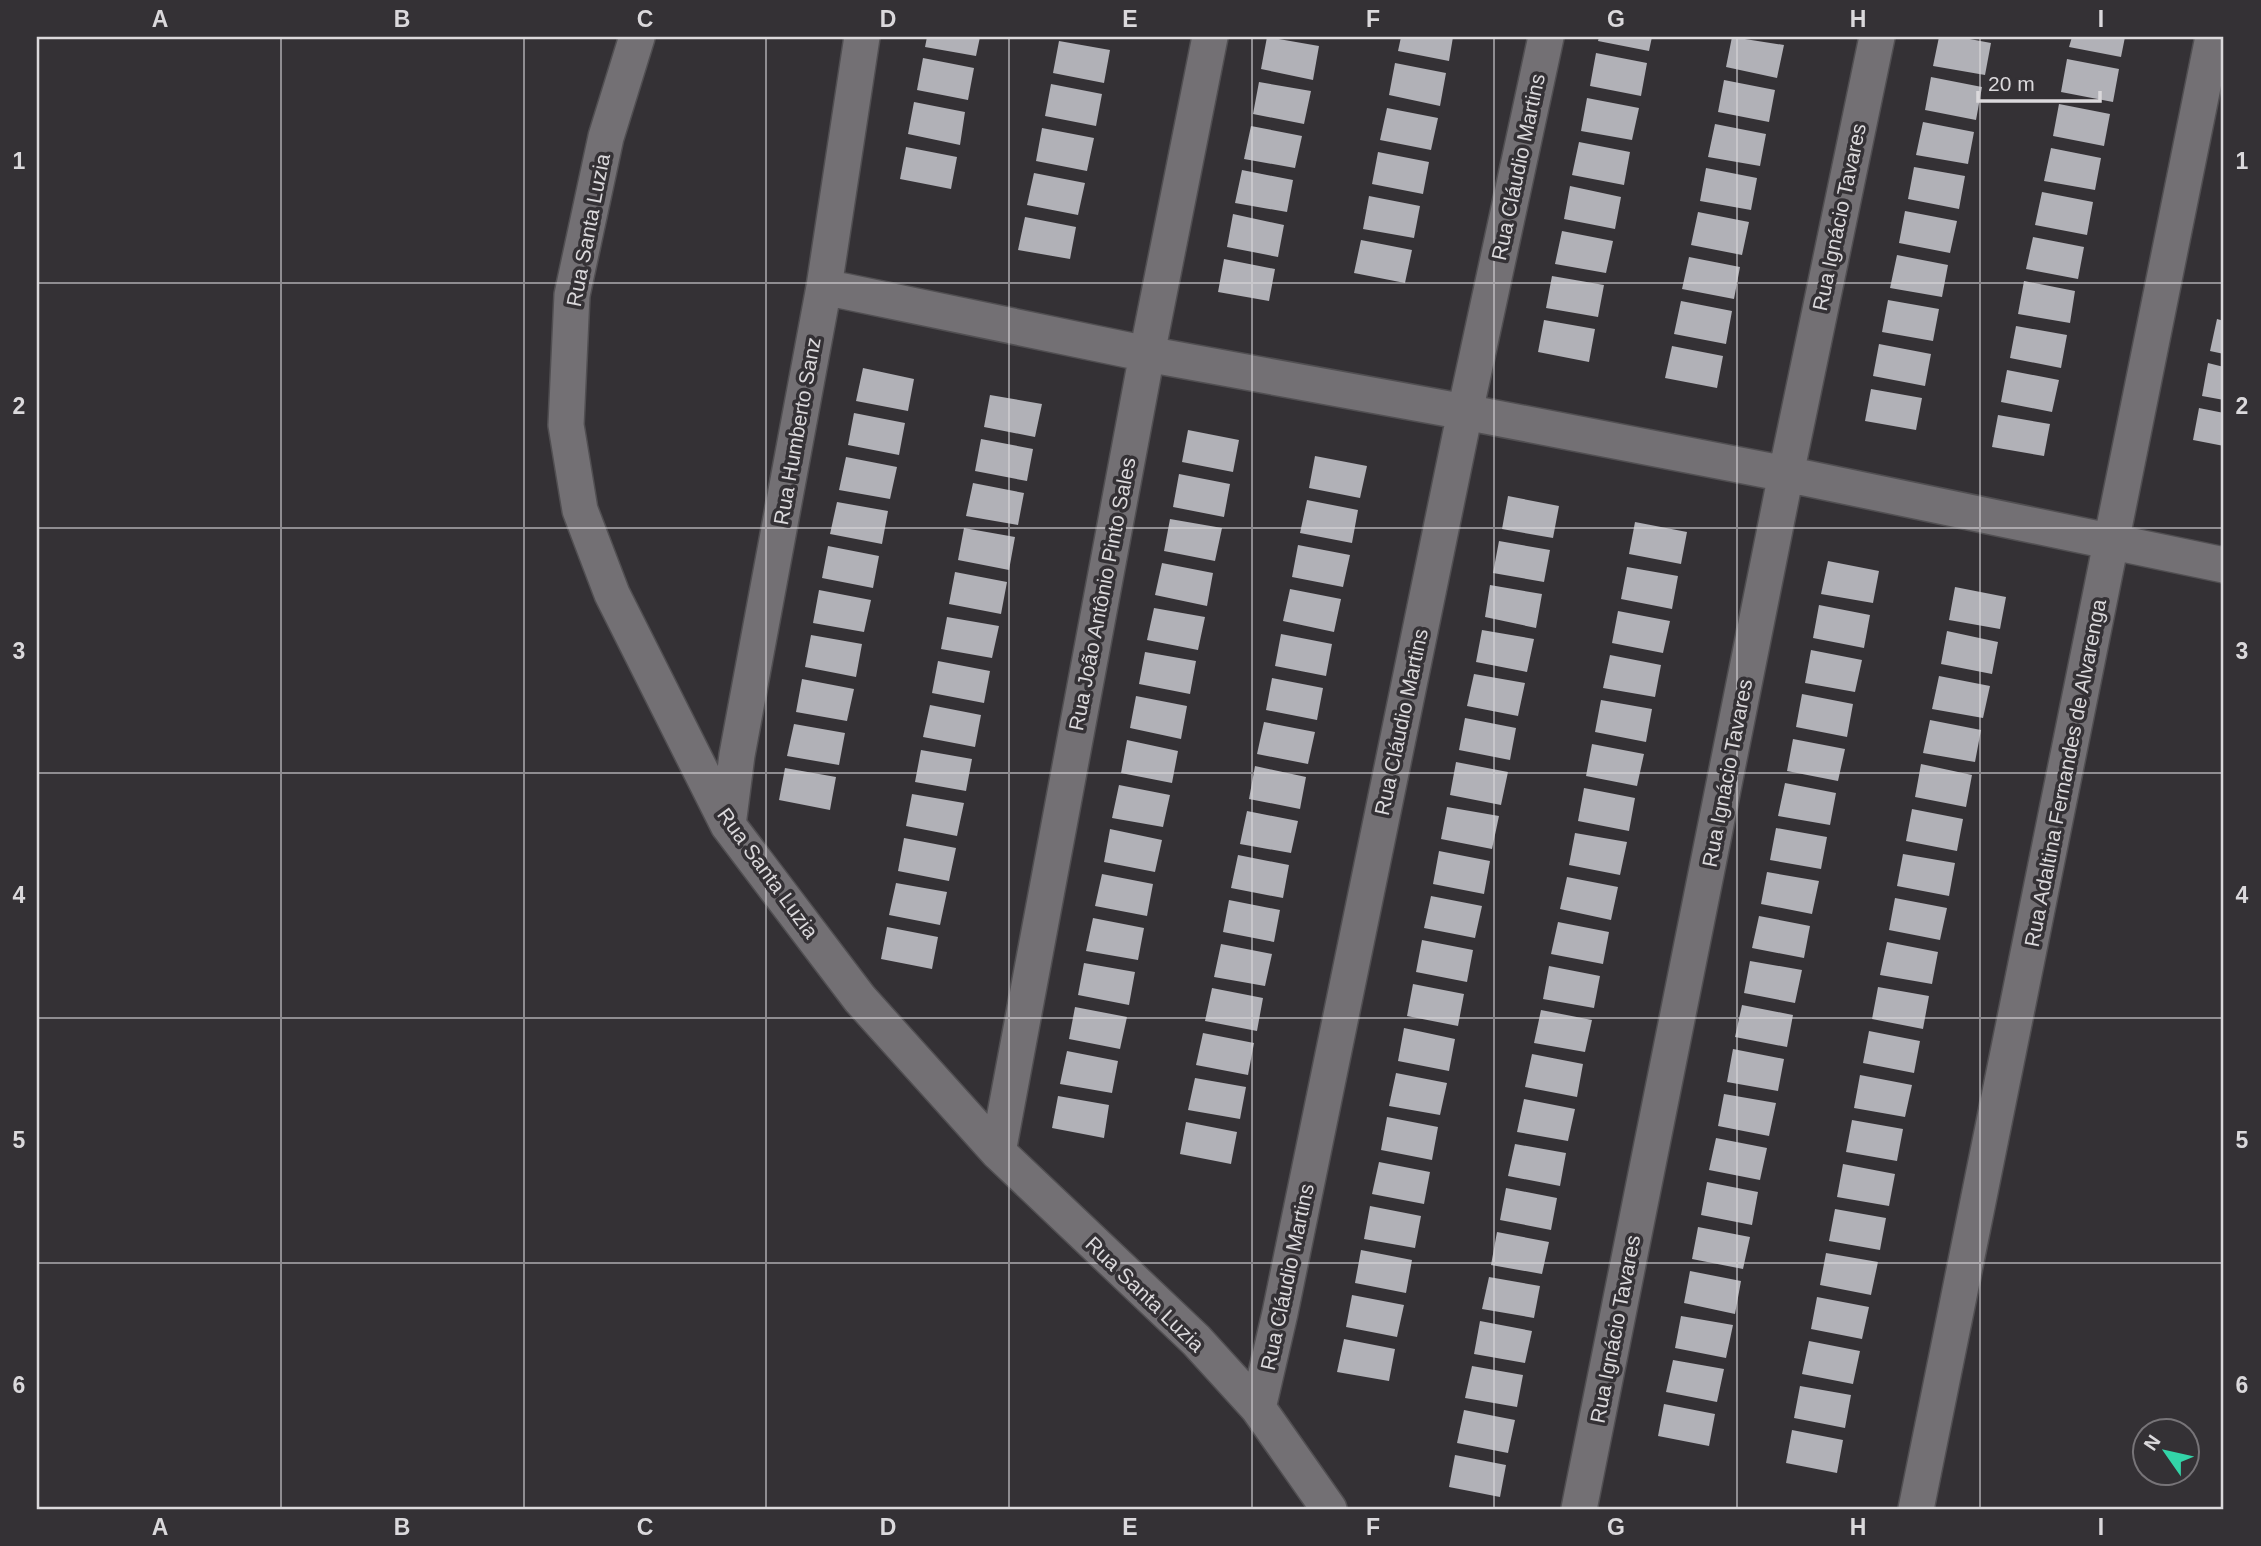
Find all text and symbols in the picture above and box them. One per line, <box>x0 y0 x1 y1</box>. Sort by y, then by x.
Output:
text: A <box>152 6 168 32</box>
text: B <box>394 6 410 32</box>
text: C <box>637 6 653 32</box>
text: D <box>880 6 896 32</box>
text: E <box>1122 6 1138 32</box>
text: F <box>1366 6 1380 32</box>
text: G <box>1607 6 1625 32</box>
text: H <box>1850 6 1866 32</box>
text: I <box>2098 6 2104 32</box>
scale bar <box>1978 60 2100 104</box>
street label: Rua Cláudio Martins <box>1487 72 1549 262</box>
text: 20 m <box>1988 72 2035 95</box>
street label: Rua Ignácio Tavares <box>1808 121 1870 313</box>
text: 1 <box>13 148 26 174</box>
text: 1 <box>2236 148 2249 174</box>
street label: Rua Santa Luzia <box>562 151 614 308</box>
street label: Rua Humberto Sanz <box>769 335 825 527</box>
text: 2 <box>13 393 25 419</box>
text: 2 <box>2236 393 2248 419</box>
street label: Rua João Antônio Pinto Sales <box>1064 455 1140 733</box>
street label: Rua Adaltina Fernandes de Alvarenga <box>2020 597 2110 949</box>
street label: Rua Cláudio Martins <box>1370 627 1432 817</box>
text: 3 <box>13 638 25 664</box>
text: 3 <box>2236 638 2248 664</box>
street label: Rua Ignácio Tavares <box>1697 677 1757 869</box>
street label: Rua Santa Luzia <box>713 803 823 943</box>
text: 4 <box>13 882 26 908</box>
text: 4 <box>2236 882 2249 908</box>
text: 5 <box>13 1127 26 1153</box>
text: 5 <box>2236 1127 2249 1153</box>
street label: Rua Cláudio Martins <box>1256 1182 1318 1372</box>
street label: Rua Santa Luzia <box>1081 1232 1209 1356</box>
street label: Rua Ignácio Tavares <box>1585 1233 1645 1425</box>
text: 6 <box>13 1372 25 1398</box>
text: 6 <box>2236 1372 2248 1398</box>
north arrow <box>2132 1416 2202 1486</box>
text: N <box>2140 1431 2165 1454</box>
text: A <box>152 1514 168 1540</box>
text: B <box>394 1514 410 1540</box>
text: C <box>637 1514 653 1540</box>
text: D <box>880 1514 896 1540</box>
text: E <box>1122 1514 1138 1540</box>
text: F <box>1366 1514 1380 1540</box>
text: G <box>1607 1514 1625 1540</box>
text: H <box>1850 1514 1866 1540</box>
text: I <box>2098 1514 2104 1540</box>

